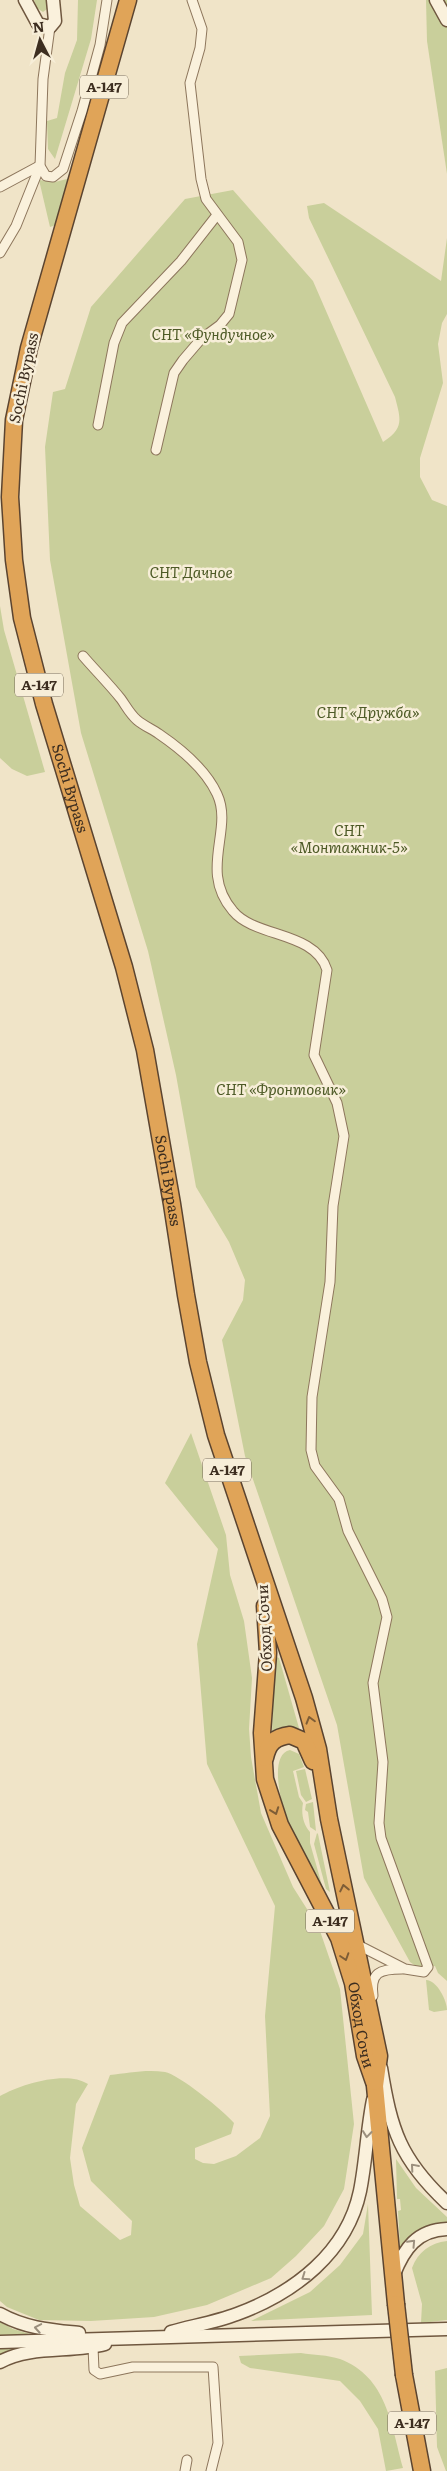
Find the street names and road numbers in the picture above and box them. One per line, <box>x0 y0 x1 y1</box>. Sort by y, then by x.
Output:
road number: А-147 <box>80 75 128 98</box>
street label: Sochi Bypass <box>2 330 43 425</box>
road number: А-147 <box>15 674 63 696</box>
street label: Sochi Bypass <box>47 740 96 835</box>
street label: Sochi Bypass <box>150 1133 188 1228</box>
road number: А-147 <box>203 1458 251 1482</box>
street label: Обход Сочи <box>250 1584 277 1672</box>
road number: А-147 <box>306 1910 354 1932</box>
street label: Обход Сочи <box>343 1980 381 2071</box>
road number: А-147 <box>388 2412 436 2434</box>

